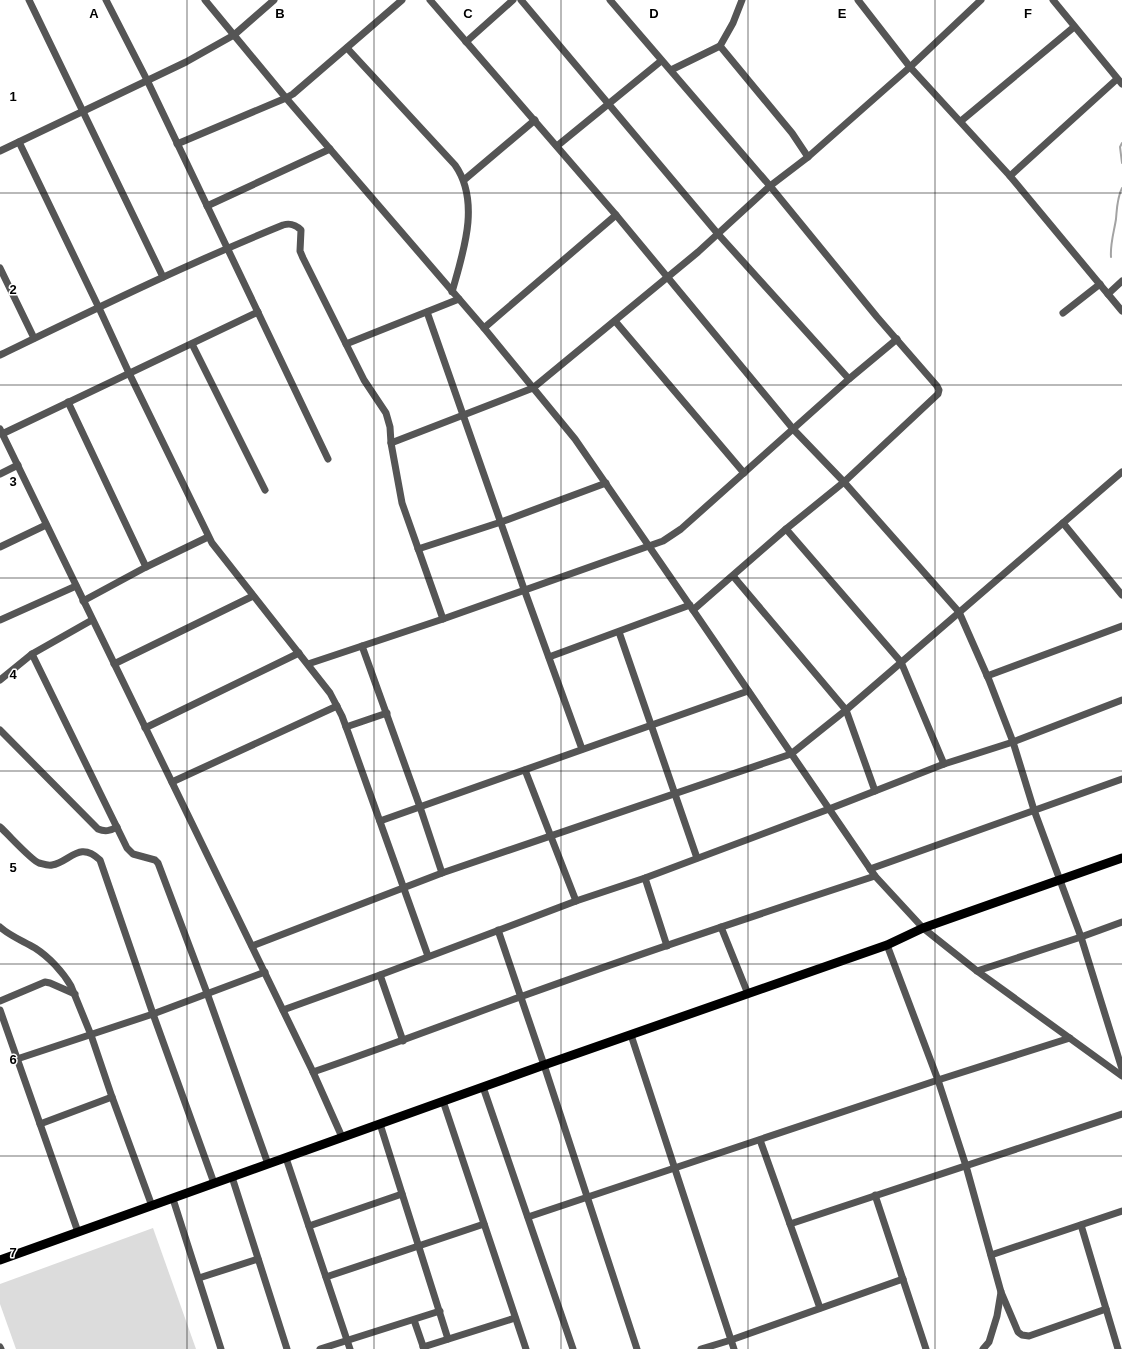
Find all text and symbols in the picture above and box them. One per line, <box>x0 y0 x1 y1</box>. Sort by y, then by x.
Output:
text: A <box>89 6 99 21</box>
text: B <box>275 6 285 21</box>
text: C <box>463 6 473 21</box>
text: D <box>649 6 659 21</box>
text: E <box>838 6 847 21</box>
text: F <box>1024 6 1032 21</box>
text: 1 <box>9 89 17 104</box>
text: 2 <box>9 282 17 297</box>
text: 3 <box>9 474 17 489</box>
text: 4 <box>9 667 17 682</box>
text: 5 <box>9 860 17 875</box>
text: 6 <box>9 1052 17 1067</box>
text: 7 <box>9 1245 17 1260</box>

